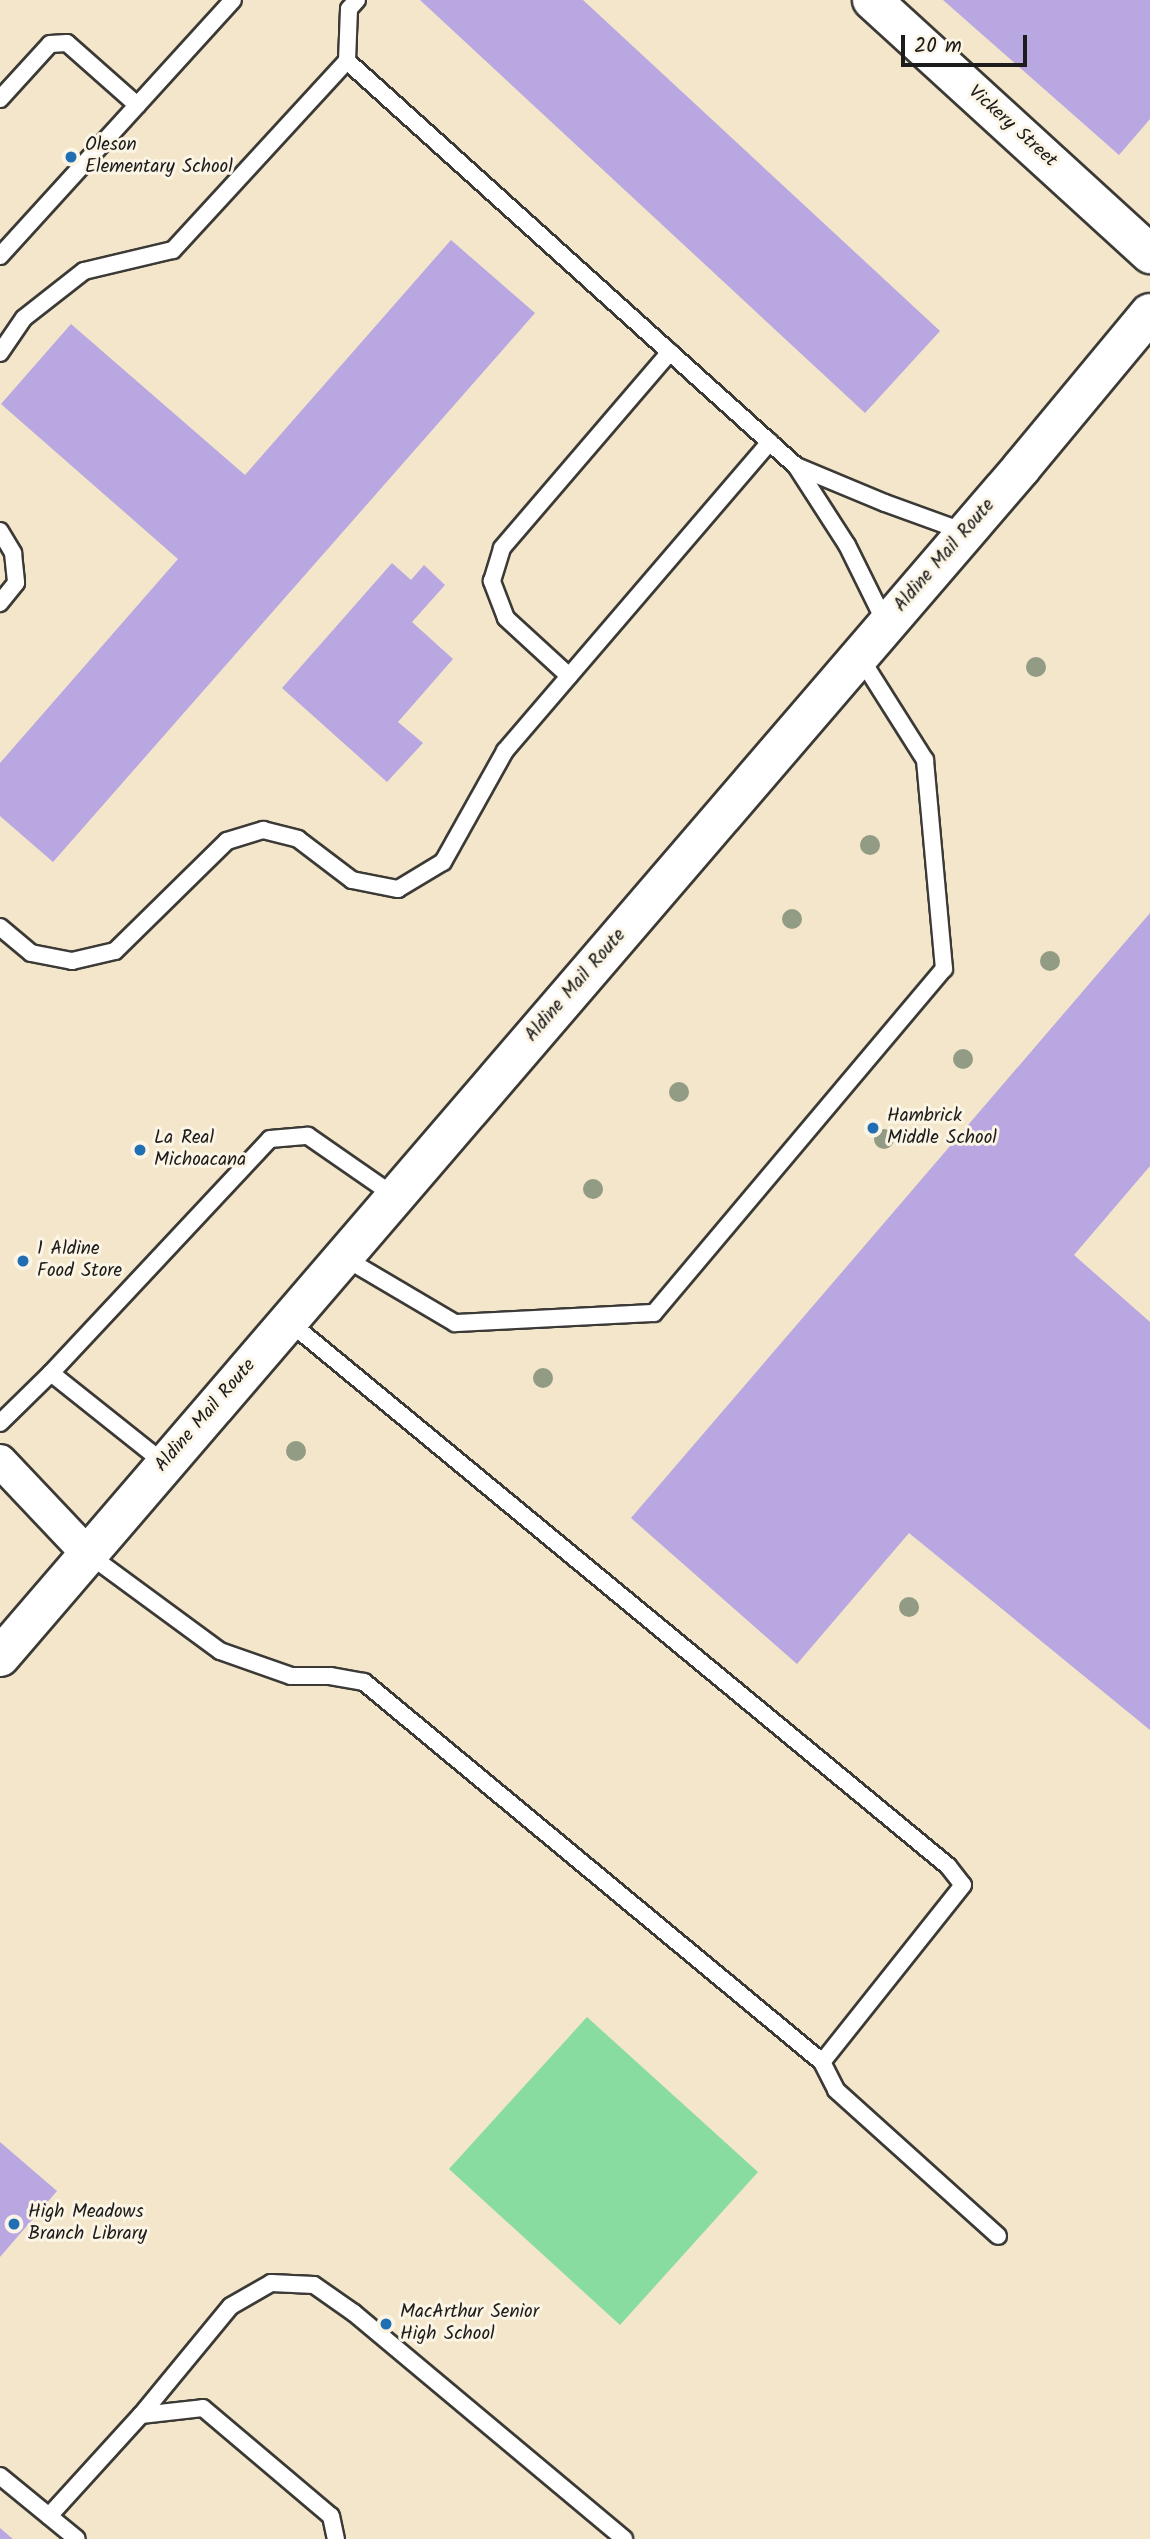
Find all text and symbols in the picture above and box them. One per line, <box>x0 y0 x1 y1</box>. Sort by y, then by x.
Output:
scale bar <box>905 21 1031 65</box>
text: 20 m <box>914 30 962 63</box>
street label: Vickery Street <box>963 81 1061 173</box>
place label: Oleson Elementary School <box>85 135 233 179</box>
marker: Oleson Elementary School <box>63 149 79 165</box>
street label: Aldine Mail Route <box>890 495 1000 617</box>
street label: Aldine Mail Route <box>521 925 631 1047</box>
place label: Hambrick Middle School <box>887 1106 997 1150</box>
marker: Hambrick Middle School <box>865 1120 881 1136</box>
place label: La Real Michoacana <box>154 1128 246 1172</box>
marker: La Real Michoacana <box>132 1142 148 1158</box>
place label: 1 Aldine Food Store <box>37 1239 122 1283</box>
marker: 1 Aldine Food Store <box>15 1253 31 1269</box>
street label: Aldine Mail Route <box>151 1355 261 1477</box>
place label: High Meadows Branch Library <box>28 2202 147 2246</box>
marker: High Meadows Branch Library <box>6 2216 22 2232</box>
place label: MacArthur Senior High School <box>400 2302 539 2346</box>
marker: MacArthur Senior High School <box>378 2316 394 2332</box>

